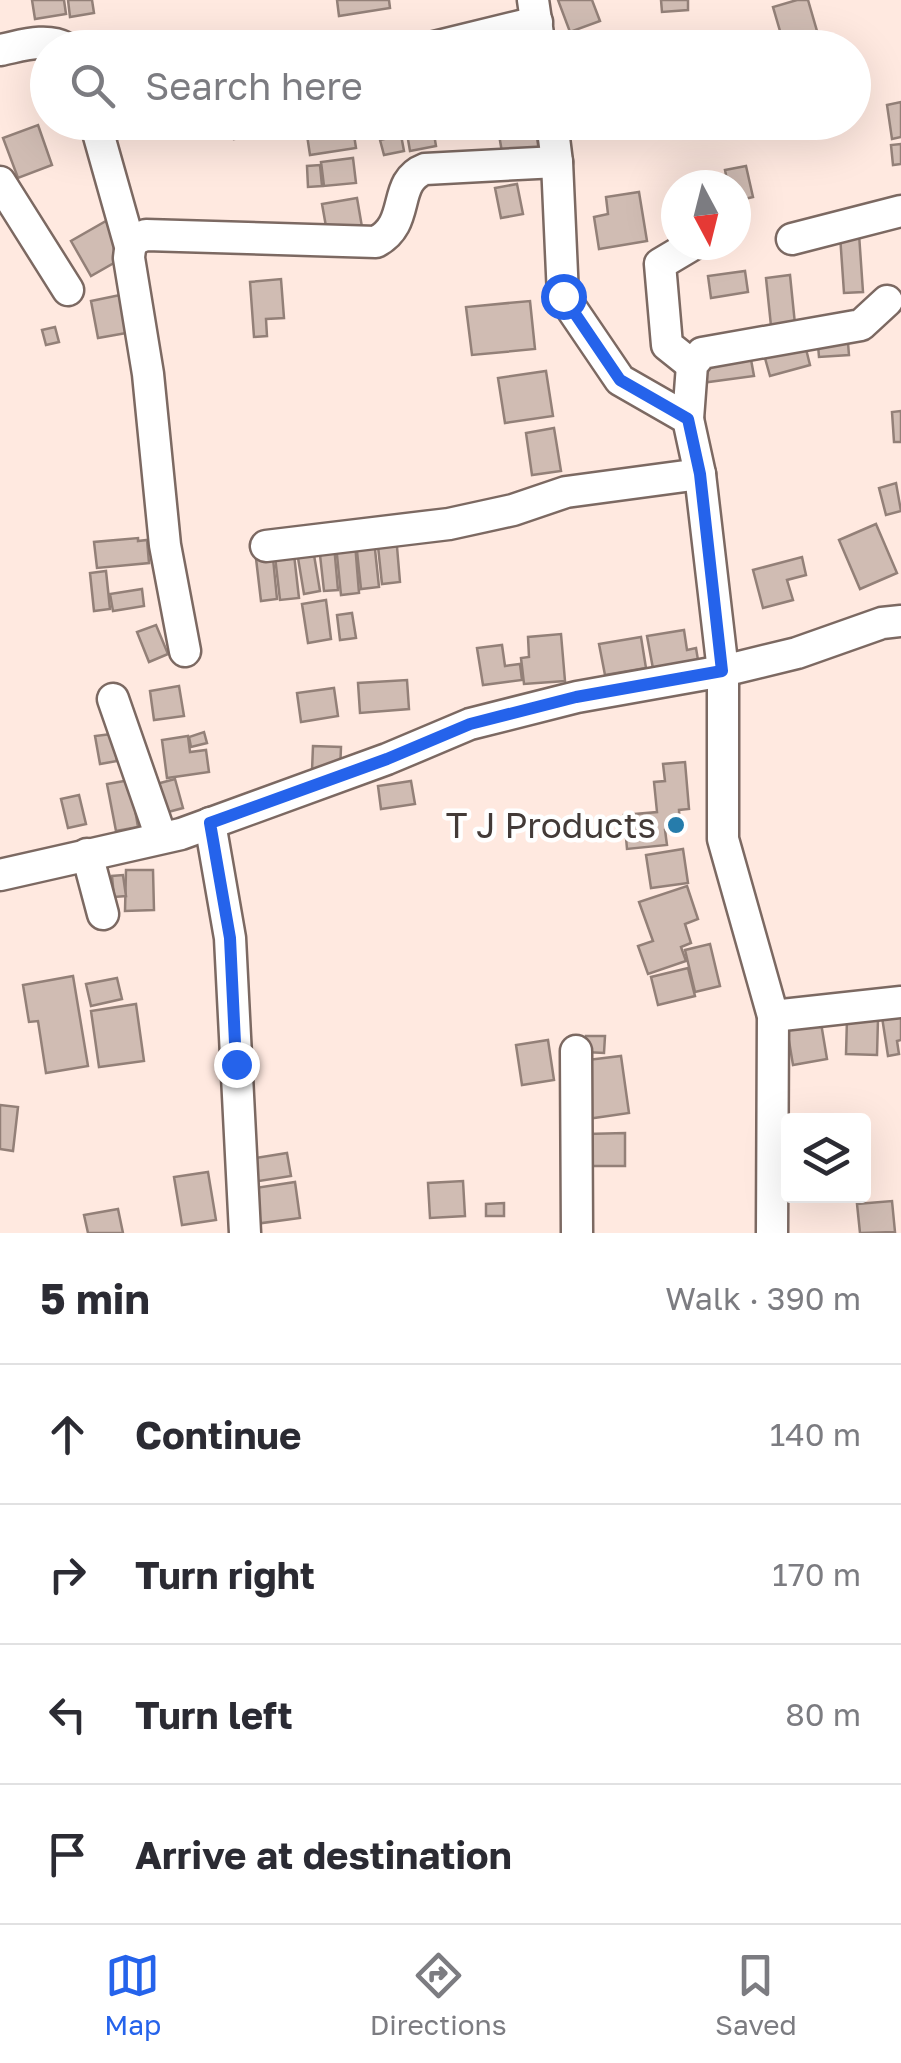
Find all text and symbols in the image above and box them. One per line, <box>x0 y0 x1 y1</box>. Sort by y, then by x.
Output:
search box <box>30 30 871 140</box>
icon: search <box>65 58 120 113</box>
text: Search here <box>145 63 363 108</box>
north arrow <box>661 170 751 260</box>
route start <box>541 274 587 320</box>
place label: T J Products <box>446 804 656 846</box>
marker: T J Products <box>665 814 687 836</box>
route end <box>214 1042 260 1088</box>
map controls <box>781 1113 871 1203</box>
button: layers <box>781 1113 871 1203</box>
text: 5 min <box>40 1273 150 1323</box>
text: Walk · 390 m <box>665 1279 861 1317</box>
icon: ahead <box>40 1407 95 1462</box>
text: Continue <box>135 1412 301 1457</box>
text: 140 m <box>770 1415 861 1453</box>
icon: right <box>40 1547 95 1602</box>
text: Turn right <box>135 1552 315 1597</box>
text: 170 m <box>772 1555 861 1593</box>
icon: left <box>40 1687 95 1742</box>
text: Turn left <box>135 1692 293 1737</box>
text: 80 m <box>785 1695 861 1733</box>
icon: arrive <box>40 1827 95 1882</box>
text: Arrive at destination <box>135 1832 512 1877</box>
tab: Map <box>104 1948 161 2041</box>
tab: Directions <box>370 1948 507 2041</box>
tab: Saved <box>715 1948 797 2041</box>

